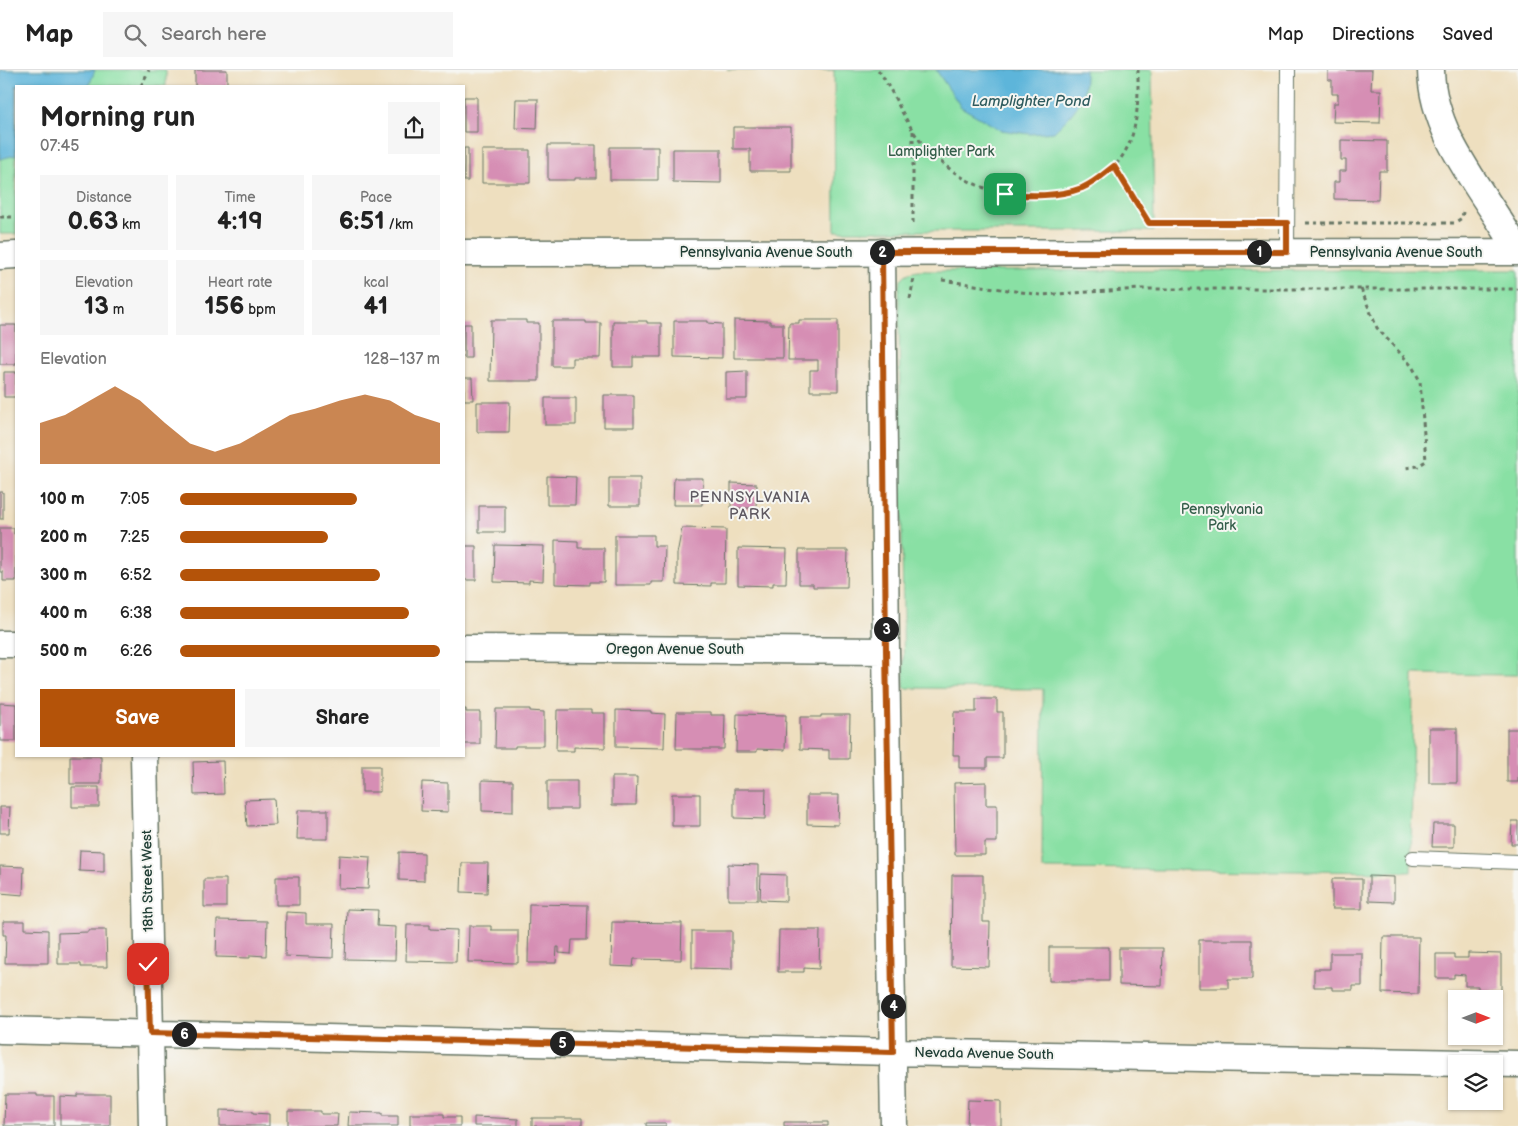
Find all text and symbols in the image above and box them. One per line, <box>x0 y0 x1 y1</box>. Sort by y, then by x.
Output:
search box <box>103 12 453 57</box>
text: Map <box>25 20 73 49</box>
icon: search <box>121 21 149 49</box>
text: Search here <box>161 23 267 46</box>
text: Map <box>1268 24 1304 45</box>
text: Directions <box>1332 24 1414 45</box>
text: Saved <box>1442 24 1493 45</box>
water label: Lamplighter Pond <box>972 92 1091 111</box>
text: Morning run <box>40 101 195 134</box>
button: share <box>388 102 440 154</box>
text: 07:45 <box>40 137 79 156</box>
park label: Lamplighter Park <box>888 143 994 160</box>
pin <box>984 173 1026 215</box>
icon: arrive <box>991 180 1019 208</box>
text: Distance <box>76 189 132 206</box>
text: Time <box>224 189 256 206</box>
text: Pace <box>360 189 392 206</box>
text: 0.63 <box>67 206 118 237</box>
text: 4:19 <box>217 206 263 237</box>
text: 6:51 <box>339 206 385 237</box>
text: km <box>118 216 141 233</box>
text: /km <box>385 216 413 233</box>
pin: 2 <box>870 240 894 264</box>
pin: 1 <box>1246 240 1272 264</box>
street label: Pennsylvania Avenue South <box>680 244 853 261</box>
text: 2 <box>878 244 887 261</box>
text: 1 <box>1257 244 1262 261</box>
street label: Pennsylvania Avenue South <box>1310 244 1483 261</box>
text: Elevation <box>75 274 133 291</box>
text: Heart rate <box>208 274 272 291</box>
text: kcal <box>363 274 389 291</box>
text: 13 <box>84 291 109 322</box>
text: 156 <box>204 291 244 322</box>
text: 41 <box>364 291 388 322</box>
text: m <box>109 301 124 318</box>
text: bpm <box>244 301 276 318</box>
text: Elevation <box>40 350 107 369</box>
text: 128–137 m <box>364 350 440 369</box>
district label: PENNSYLVANIA PARK <box>689 488 811 524</box>
text: 100 m <box>40 490 85 509</box>
text: 7:05 <box>120 490 150 509</box>
park label: Pennsylvania Park <box>1181 501 1263 534</box>
text: 200 m <box>40 528 87 547</box>
text: 7:25 <box>120 528 150 547</box>
text: 300 m <box>40 566 87 585</box>
text: 6:52 <box>120 566 152 585</box>
text: 400 m <box>40 604 87 623</box>
text: 6:38 <box>120 604 152 623</box>
pin: 3 <box>874 616 898 642</box>
text: 3 <box>882 621 891 638</box>
street label: Oregon Avenue South <box>606 641 744 658</box>
text: 500 m <box>40 642 87 661</box>
text: 6:26 <box>120 642 152 661</box>
button: Save <box>40 689 235 747</box>
button: Share <box>245 689 440 747</box>
street label: 18th Street West <box>138 829 157 932</box>
pin <box>127 943 169 985</box>
icon: check <box>134 950 162 978</box>
north arrow <box>1448 990 1502 1045</box>
map controls <box>1448 990 1503 1110</box>
pin: 4 <box>880 994 906 1018</box>
text: 4 <box>889 998 898 1015</box>
pin: 6 <box>172 1022 196 1046</box>
text: 6 <box>180 1026 189 1043</box>
pin: 5 <box>550 1030 574 1056</box>
text: 5 <box>558 1035 567 1052</box>
street label: Nevada Avenue South <box>914 1044 1054 1063</box>
button: layers <box>1448 1055 1503 1110</box>

